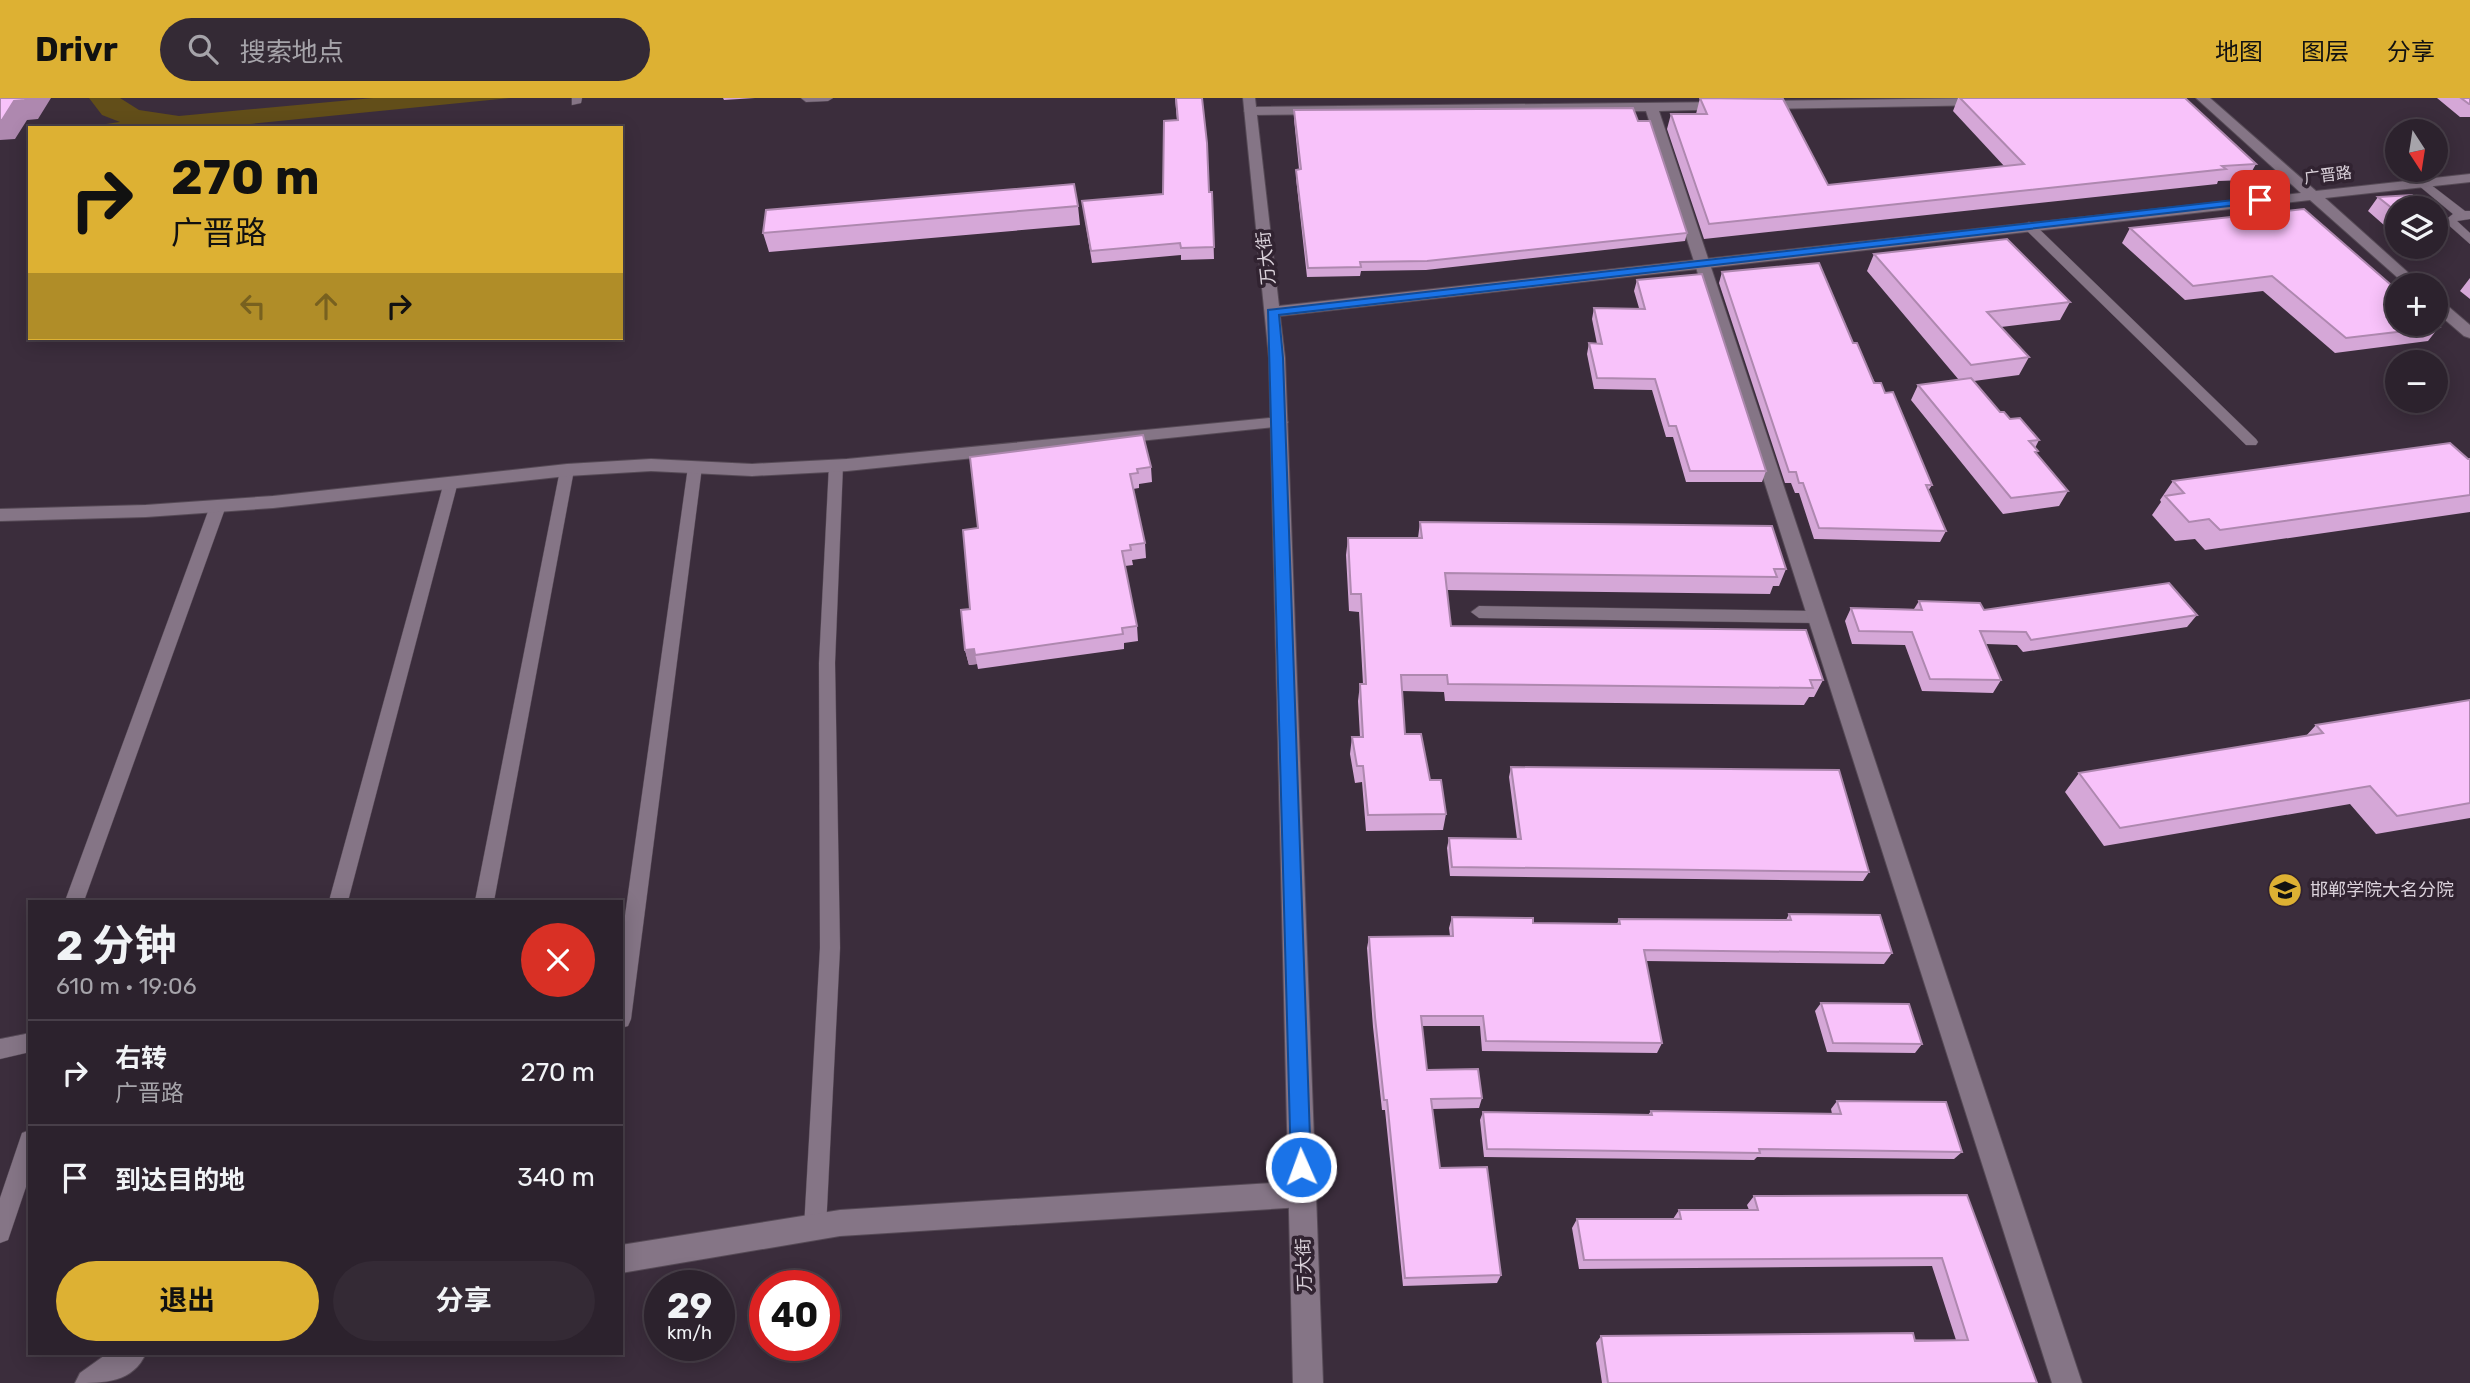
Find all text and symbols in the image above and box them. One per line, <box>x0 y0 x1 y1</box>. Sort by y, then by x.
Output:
search box <box>160 18 650 81</box>
text: Drivr <box>35 30 118 69</box>
icon: search <box>184 30 222 68</box>
text: 搜索地点 <box>240 37 344 68</box>
text: 地图 <box>2215 38 2263 66</box>
text: 图层 <box>2301 38 2349 66</box>
text: 分享 <box>2387 38 2435 66</box>
north arrow <box>2385 119 2448 182</box>
map controls <box>2385 119 2448 413</box>
text: 270 m <box>171 148 320 206</box>
icon: right <box>56 154 147 245</box>
street label: 广晋路 <box>2303 163 2353 187</box>
pin <box>2230 170 2290 230</box>
icon: arrive <box>2241 181 2279 219</box>
button: layers <box>2385 196 2448 259</box>
text: 广晋路 <box>171 214 267 252</box>
street label: 万大街 <box>1252 230 1280 286</box>
button: + <box>2385 273 2448 336</box>
icon: left <box>234 287 272 325</box>
icon: ahead <box>307 287 345 325</box>
icon: right <box>380 287 418 325</box>
button: − <box>2385 350 2448 413</box>
school or university icon: 邯郸学院大名分院 <box>2266 871 2304 909</box>
place label: 邯郸学院大名分院 <box>2310 879 2454 901</box>
text: 2 分钟 <box>56 921 176 971</box>
button: close <box>521 923 595 997</box>
text: 610 m · 19:06 <box>56 972 197 1000</box>
text: 右转 <box>115 1043 167 1074</box>
icon: right <box>56 1054 94 1092</box>
text: 270 m <box>520 1057 595 1088</box>
text: 广晋路 <box>115 1079 184 1107</box>
position arrow <box>1264 1130 1338 1204</box>
icon: arrive <box>56 1159 94 1197</box>
text: 340 m <box>517 1162 595 1193</box>
text: 到达目的地 <box>115 1165 245 1196</box>
street label: 万大街 <box>1292 1238 1316 1292</box>
button: 退出 <box>56 1261 319 1341</box>
button: 分享 <box>333 1261 595 1341</box>
speed limit sign: 40 <box>749 1270 840 1361</box>
text: 29 <box>667 1285 712 1327</box>
text: km/h <box>667 1322 712 1344</box>

